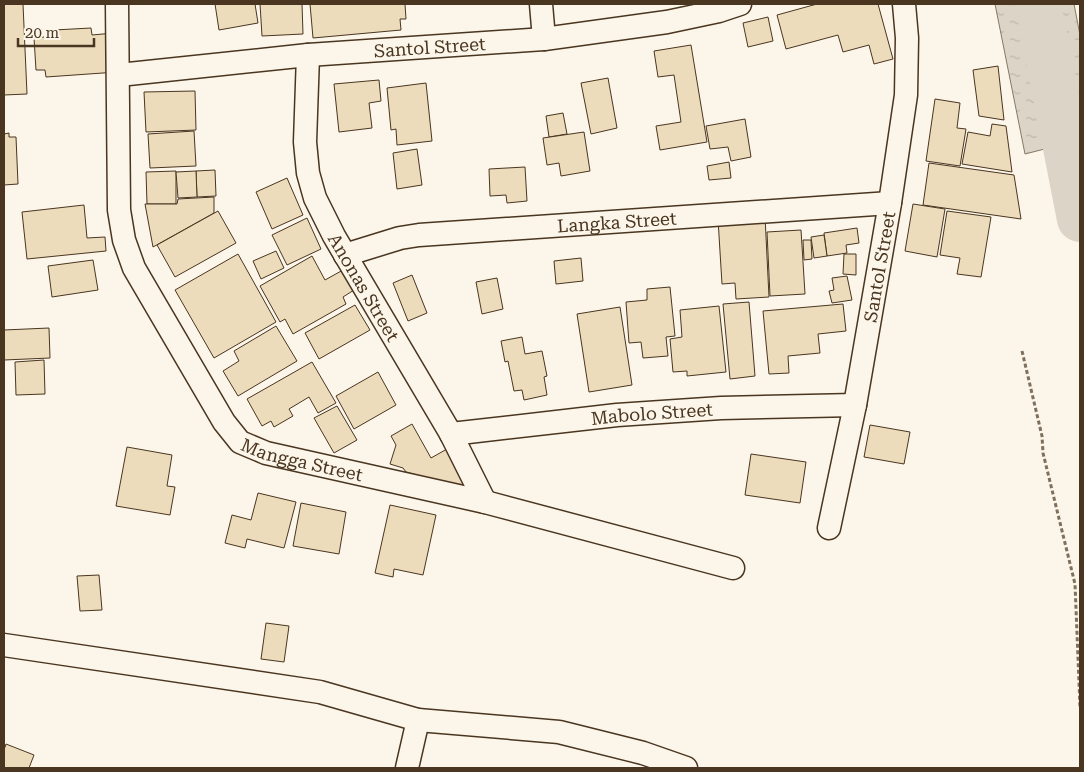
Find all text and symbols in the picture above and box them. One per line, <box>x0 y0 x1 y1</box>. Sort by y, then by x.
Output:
scale bar <box>18 15 94 47</box>
text: 20 m <box>25 24 60 42</box>
street label: Santol Street <box>373 32 487 61</box>
street label: Langka Street <box>556 207 677 236</box>
street label: Santol Street <box>859 209 899 324</box>
street label: Anonas Street <box>324 229 404 345</box>
street label: Mabolo Street <box>590 398 714 428</box>
street label: Mangga Street <box>238 433 365 485</box>

